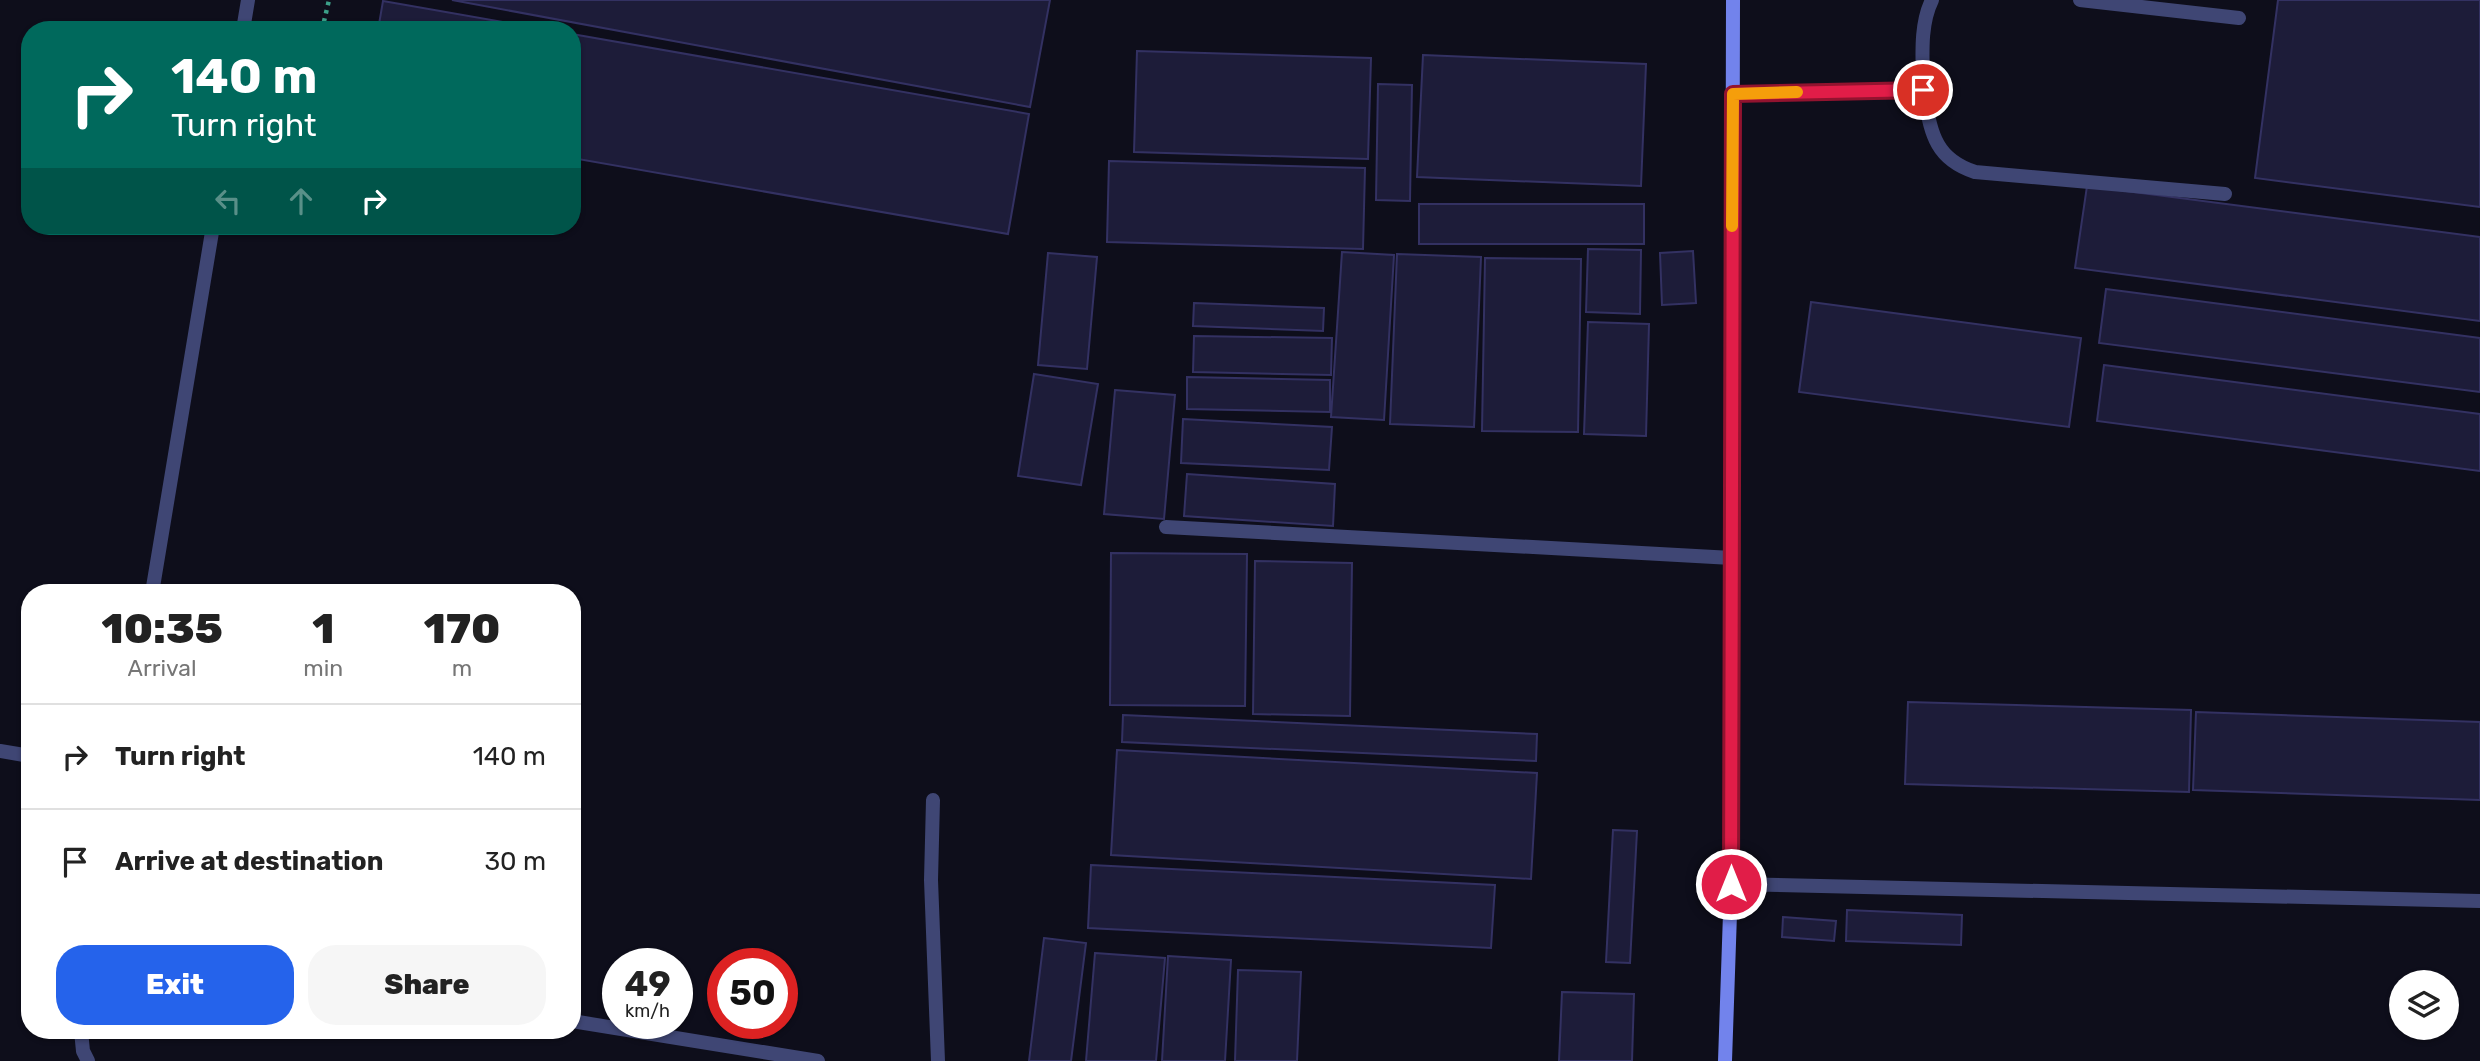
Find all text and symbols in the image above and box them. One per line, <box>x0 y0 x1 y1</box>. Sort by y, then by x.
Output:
text: 140 m <box>171 47 317 105</box>
icon: right <box>56 49 147 140</box>
pin <box>1893 60 1953 120</box>
icon: arrive <box>1904 71 1942 109</box>
text: Turn right <box>171 106 316 144</box>
icon: left <box>209 182 247 220</box>
icon: ahead <box>282 182 320 220</box>
icon: right <box>355 182 393 220</box>
text: 10:35 <box>102 604 223 654</box>
text: 1 <box>312 604 334 654</box>
text: 170 <box>424 604 500 654</box>
text: Arrival <box>128 654 197 682</box>
text: min <box>303 654 343 682</box>
text: m <box>452 654 472 682</box>
icon: right <box>56 738 94 776</box>
text: Turn right <box>115 741 245 772</box>
text: 140 m <box>473 741 546 772</box>
icon: arrive <box>56 843 94 881</box>
text: Arrive at destination <box>115 846 383 877</box>
text: 30 m <box>484 846 546 877</box>
position arrow <box>1694 847 1768 921</box>
button: Exit <box>56 945 294 1025</box>
button: Share <box>308 945 546 1025</box>
speed limit sign: 50 <box>707 948 798 1039</box>
text: 49 <box>624 963 671 1005</box>
map controls <box>2389 970 2459 1040</box>
button: layers <box>2389 970 2459 1040</box>
text: km/h <box>625 1000 670 1022</box>

